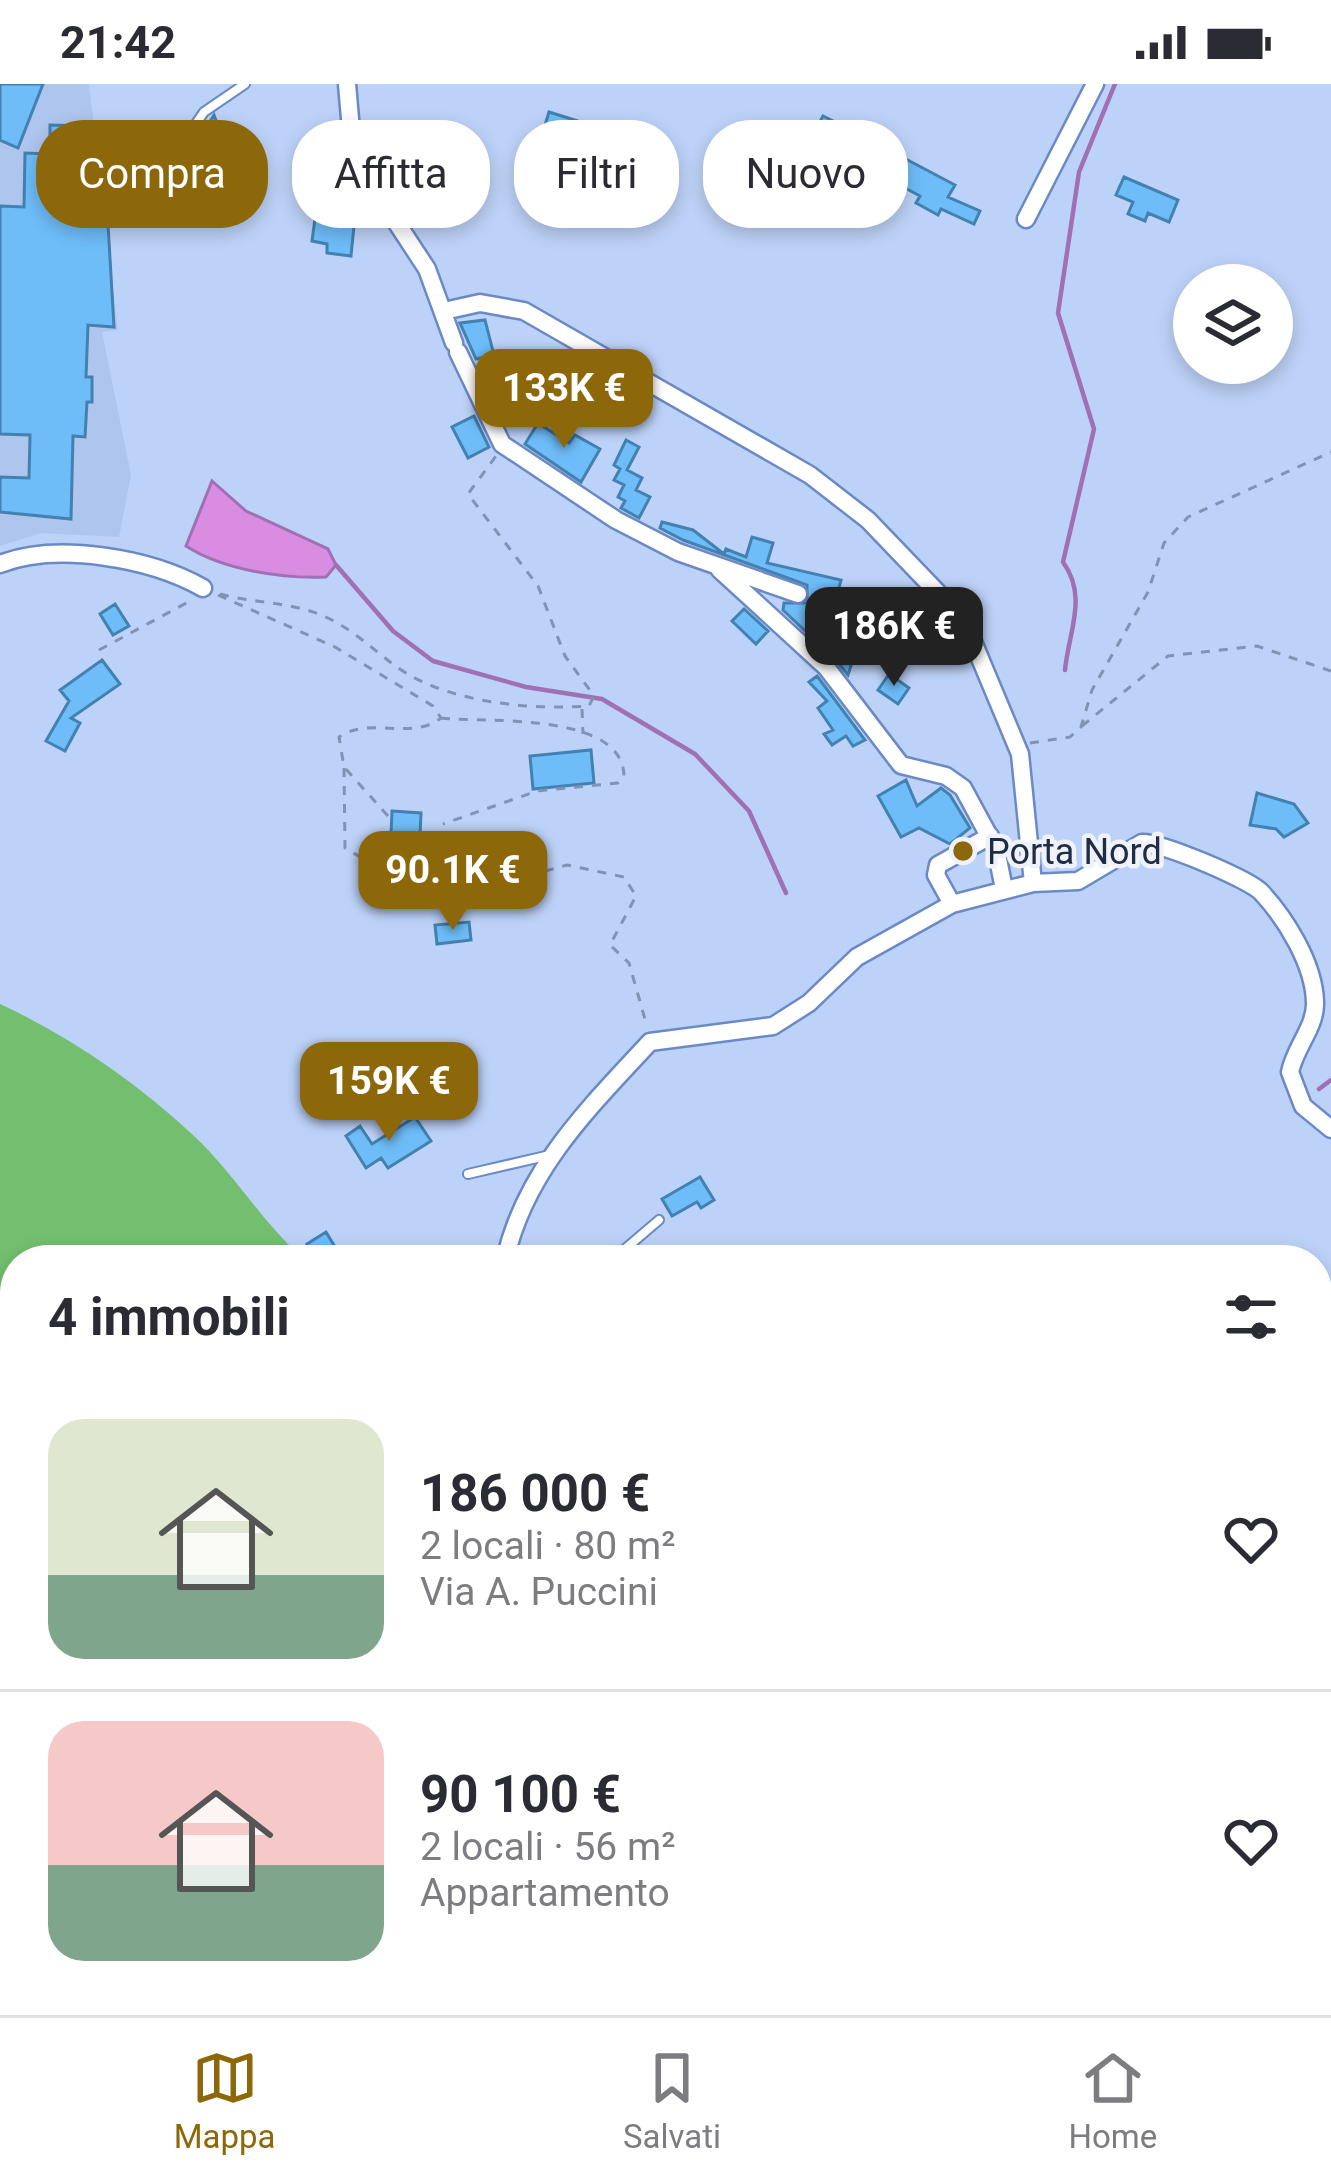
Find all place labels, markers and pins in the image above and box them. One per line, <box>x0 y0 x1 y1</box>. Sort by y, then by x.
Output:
pin: 133K € <box>466 349 662 451</box>
pin: 186K € <box>796 587 992 689</box>
pin: 90.1K € <box>342 831 564 933</box>
place label: Porta Nord <box>987 831 1162 873</box>
marker: Porta Nord <box>950 838 976 864</box>
pin: 159K € <box>291 1042 487 1144</box>

